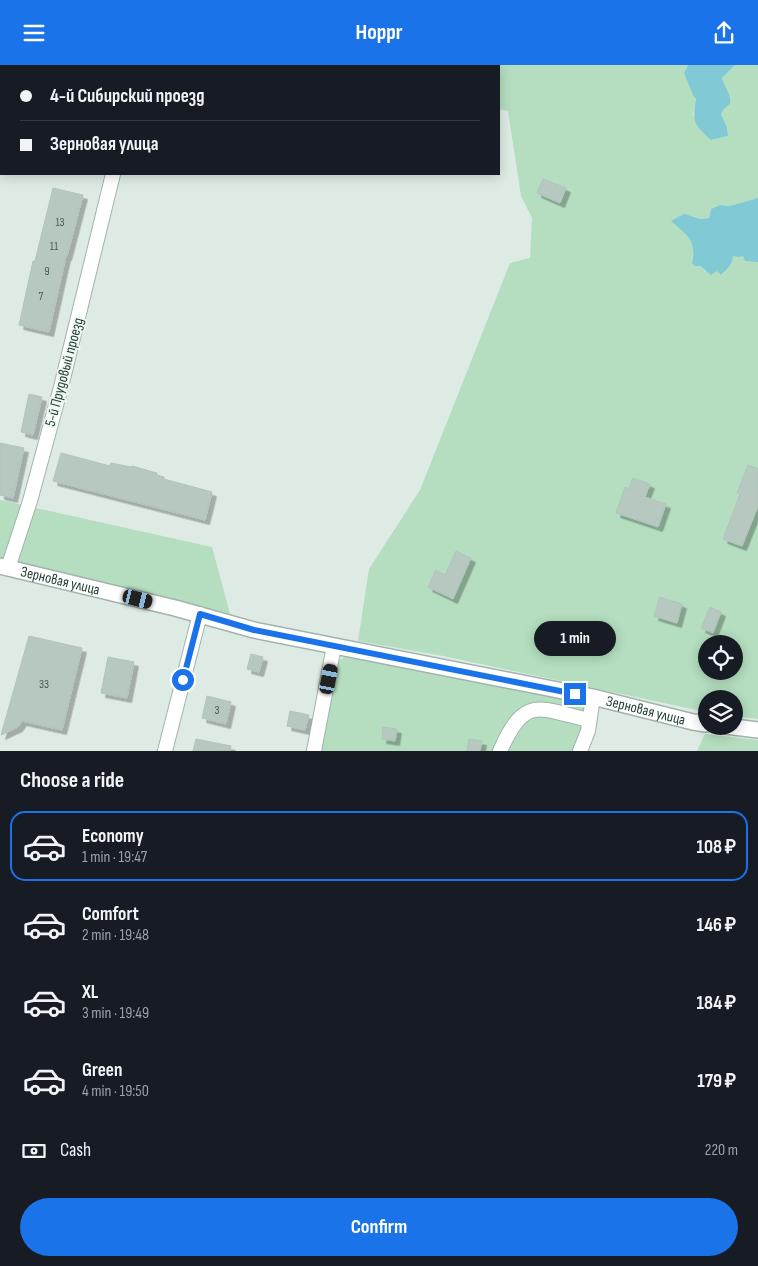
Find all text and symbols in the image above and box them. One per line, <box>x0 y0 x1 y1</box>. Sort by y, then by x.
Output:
icon: menu <box>20 19 48 47</box>
text: Hoppr <box>355 19 403 46</box>
icon: share <box>710 19 738 47</box>
text: 4-й Сибирский проезд <box>50 85 204 108</box>
text: Зерновая улица <box>50 133 159 156</box>
house number: 13 <box>55 215 65 230</box>
house number: 11 <box>50 239 59 254</box>
house number: 9 <box>44 264 50 279</box>
house number: 7 <box>39 289 44 304</box>
street label: 5-й Прудовый проезд <box>41 316 88 429</box>
street label: Зерновая улица <box>19 562 102 600</box>
car <box>121 588 154 610</box>
callout: 1 min <box>534 621 616 657</box>
text: 1 min <box>560 629 590 648</box>
map controls <box>698 635 743 735</box>
button: locate <box>698 635 743 680</box>
car <box>318 663 339 695</box>
route start <box>172 669 194 691</box>
house number: 33 <box>39 677 49 692</box>
route end <box>564 683 586 705</box>
button: layers <box>698 690 743 735</box>
street label: Зерновая улица <box>604 692 688 730</box>
house number: 3 <box>214 703 220 718</box>
text: Choose a ride <box>20 767 124 794</box>
icon: car <box>22 824 67 869</box>
text: Economy <box>82 825 144 848</box>
text: 108 ₽ <box>697 836 736 859</box>
text: 1 min · 19:47 <box>82 848 147 867</box>
icon: car <box>22 902 67 947</box>
text: Comfort <box>82 903 139 926</box>
text: 146 ₽ <box>697 914 736 937</box>
text: 2 min · 19:48 <box>82 926 149 945</box>
icon: car <box>22 980 67 1025</box>
text: XL <box>82 981 98 1004</box>
text: 184 ₽ <box>696 992 736 1015</box>
text: 3 min · 19:49 <box>82 1004 149 1023</box>
icon: car <box>22 1058 67 1103</box>
text: Green <box>82 1059 122 1082</box>
text: 179 ₽ <box>697 1070 736 1093</box>
text: 4 min · 19:50 <box>82 1082 149 1101</box>
icon: cash <box>20 1137 48 1165</box>
text: Cash <box>60 1139 91 1162</box>
text: 220 m <box>705 1141 738 1160</box>
button: Confirm <box>20 1198 738 1256</box>

